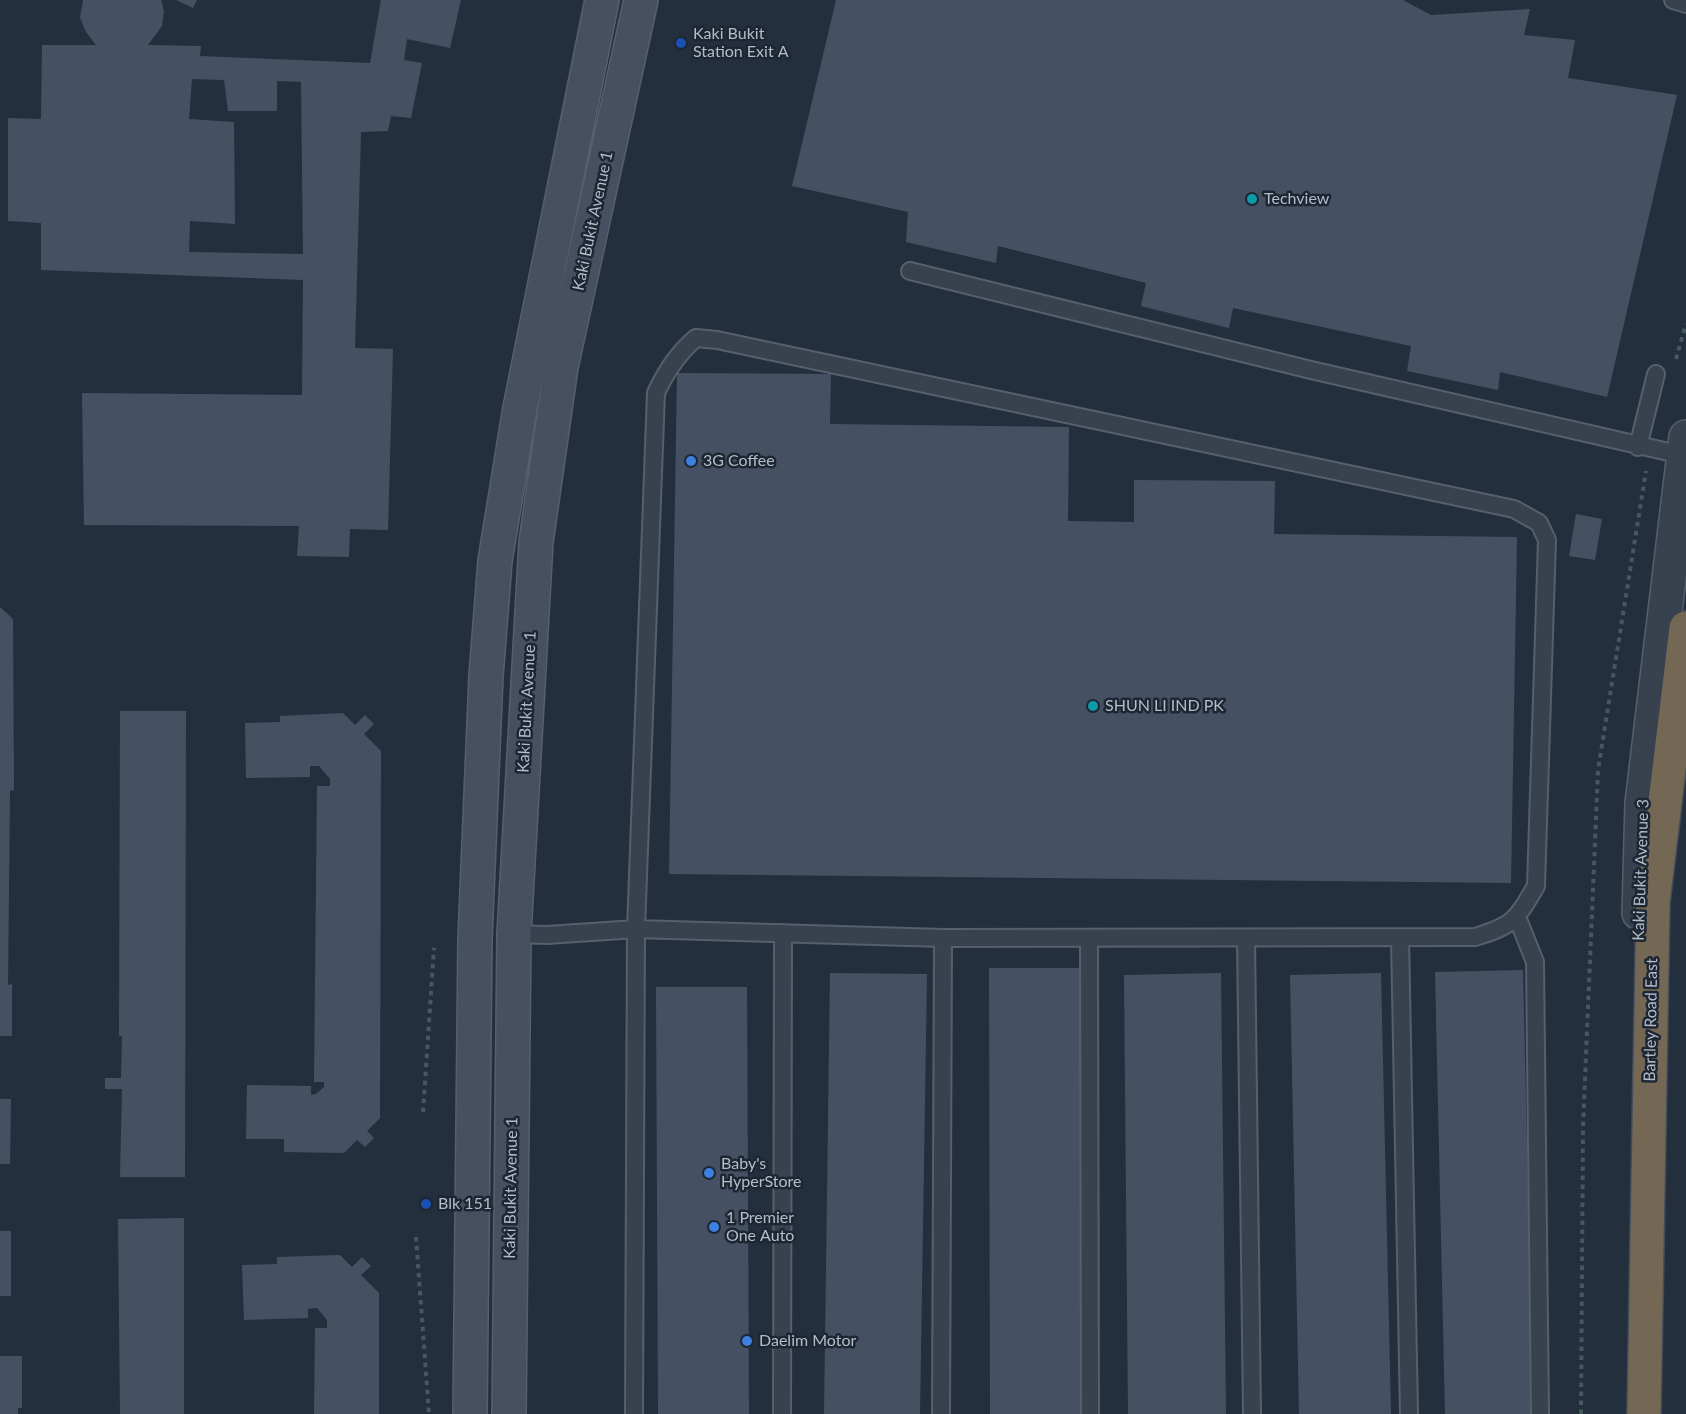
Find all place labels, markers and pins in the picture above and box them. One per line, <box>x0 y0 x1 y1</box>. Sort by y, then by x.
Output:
place label: Kaki Bukit Station Exit A <box>693 24 789 62</box>
marker: Kaki Bukit Station Exit A <box>674 36 688 50</box>
place label: Techview <box>1264 189 1329 209</box>
marker: Techview <box>1245 192 1259 206</box>
place label: 3G Coffee <box>703 451 775 471</box>
marker: 3G Coffee <box>684 454 698 468</box>
place label: SHUN LI IND PK <box>1105 696 1224 716</box>
marker: SHUN LI IND PK <box>1086 699 1100 713</box>
place label: Baby's HyperStore <box>721 1154 801 1192</box>
marker: Baby's HyperStore <box>702 1166 716 1180</box>
place label: Blk 151 <box>438 1194 492 1214</box>
marker: Blk 151 <box>419 1197 433 1211</box>
place label: 1 Premier One Auto <box>726 1208 794 1246</box>
marker: 1 Premier One Auto <box>707 1220 721 1234</box>
place label: Daelim Motor <box>759 1331 856 1351</box>
marker: Daelim Motor <box>740 1334 754 1348</box>

